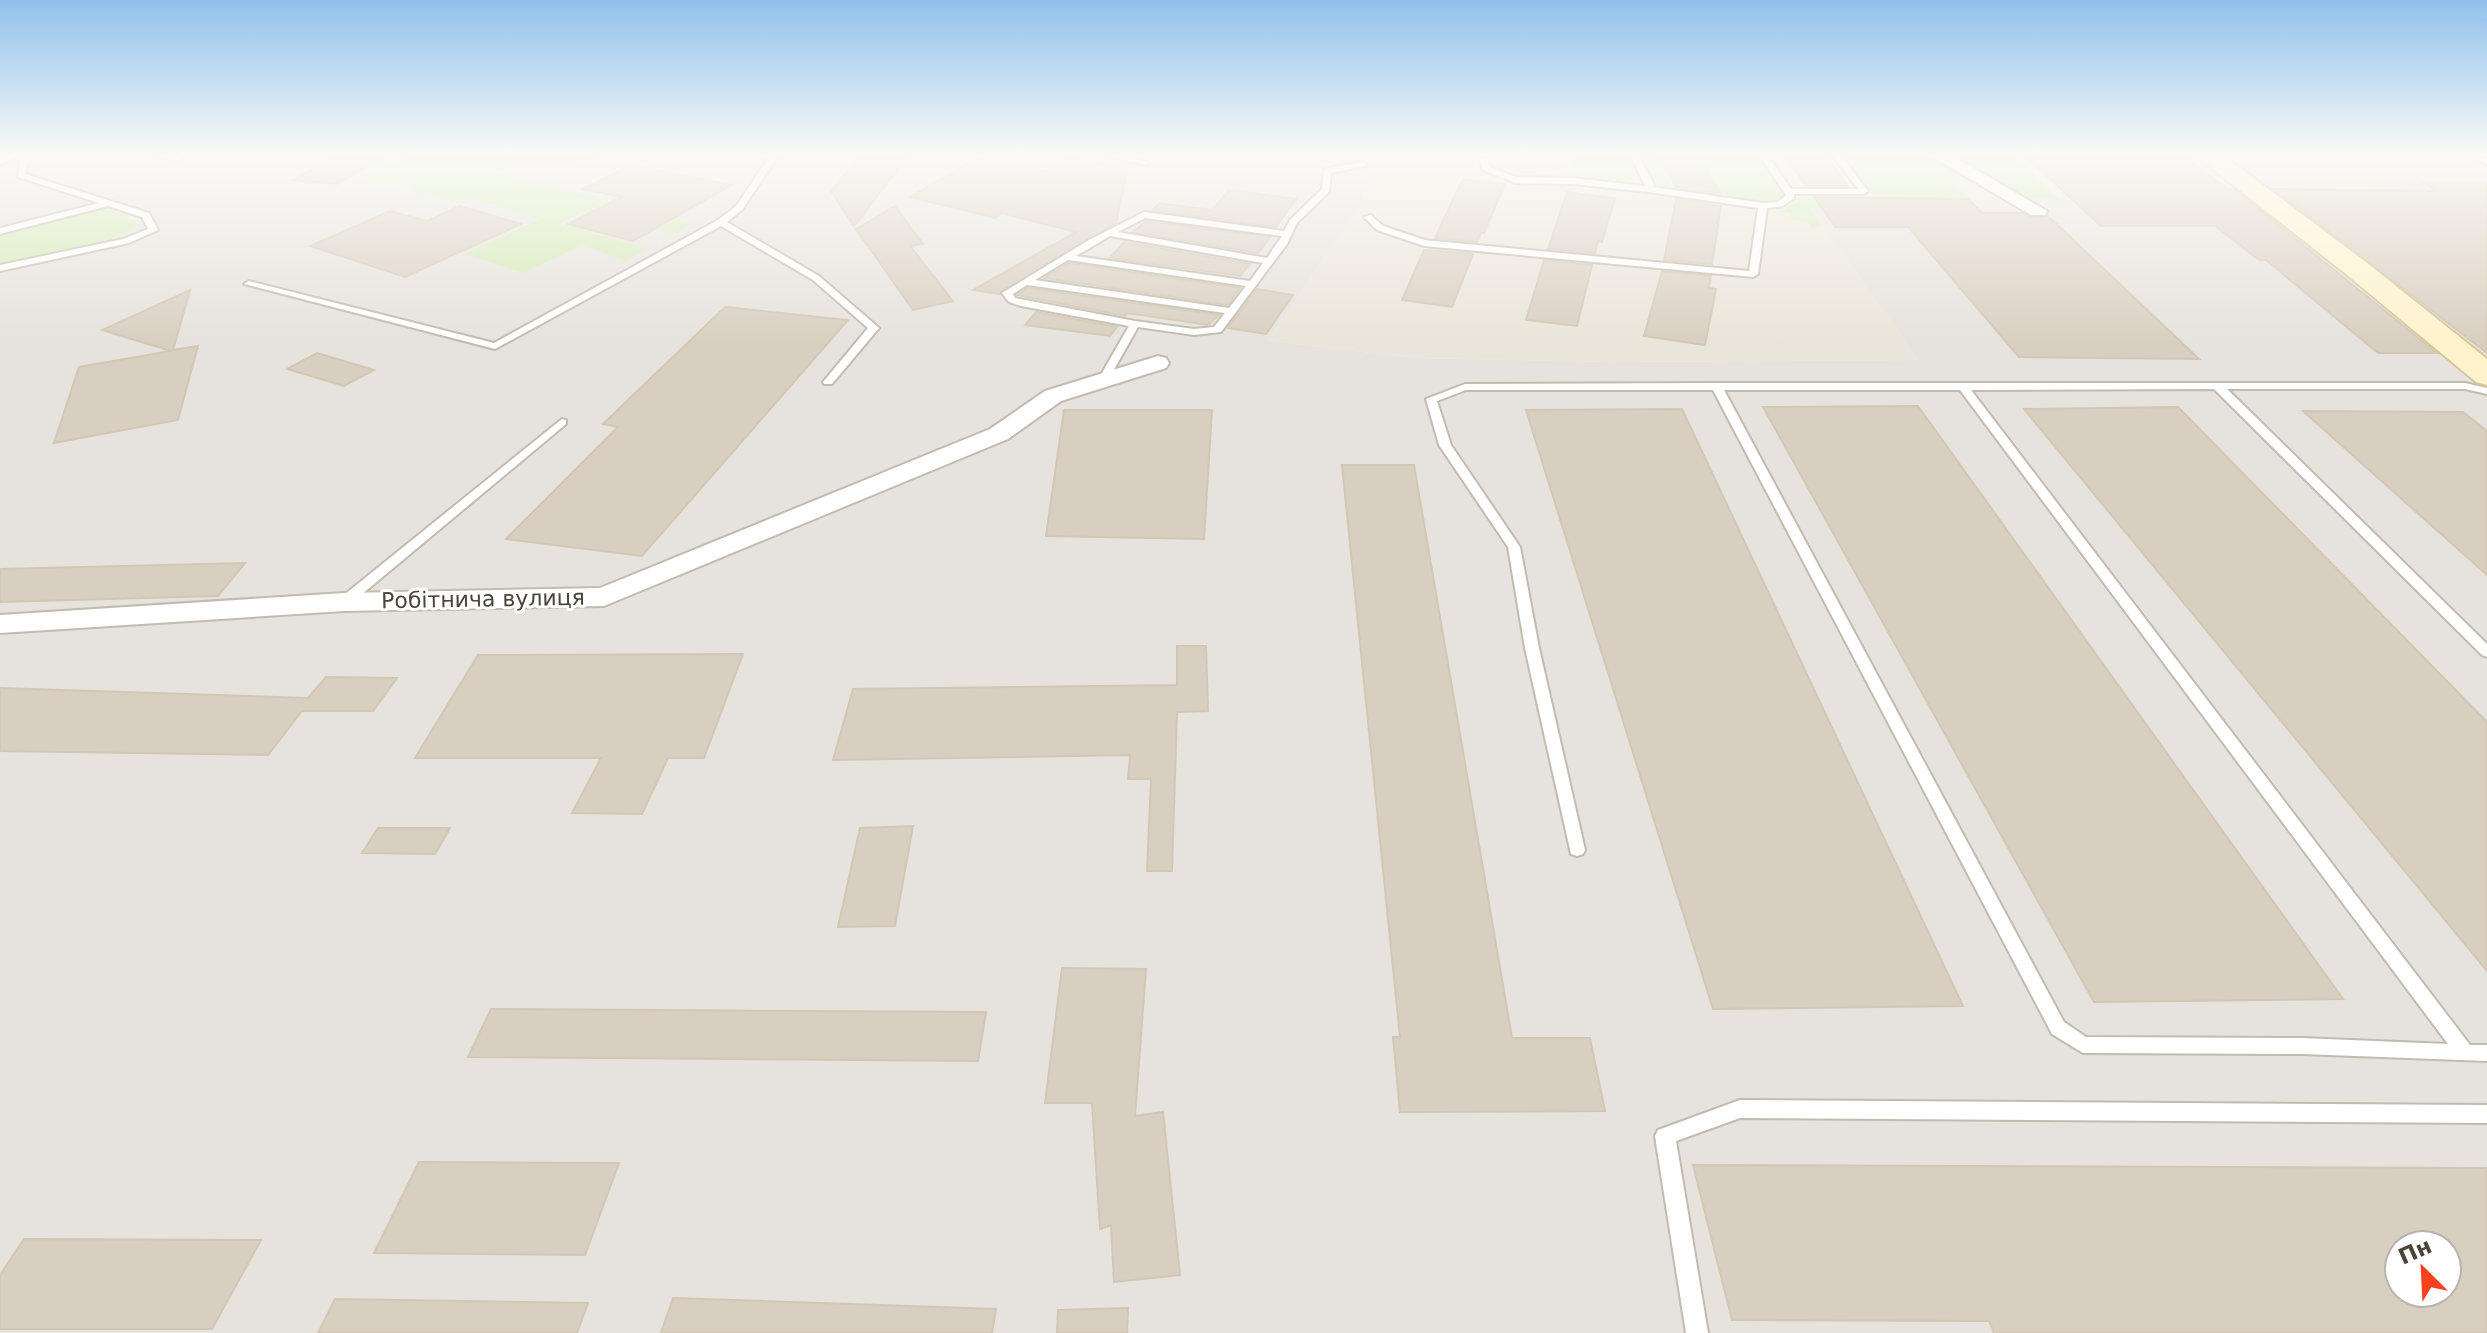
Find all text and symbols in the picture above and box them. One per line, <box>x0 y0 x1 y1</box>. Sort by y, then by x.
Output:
street label: Робітнича вулиця <box>381 585 585 613</box>
north arrow <box>2383 1229 2463 1309</box>
text: Пн <box>2395 1233 2436 1269</box>

